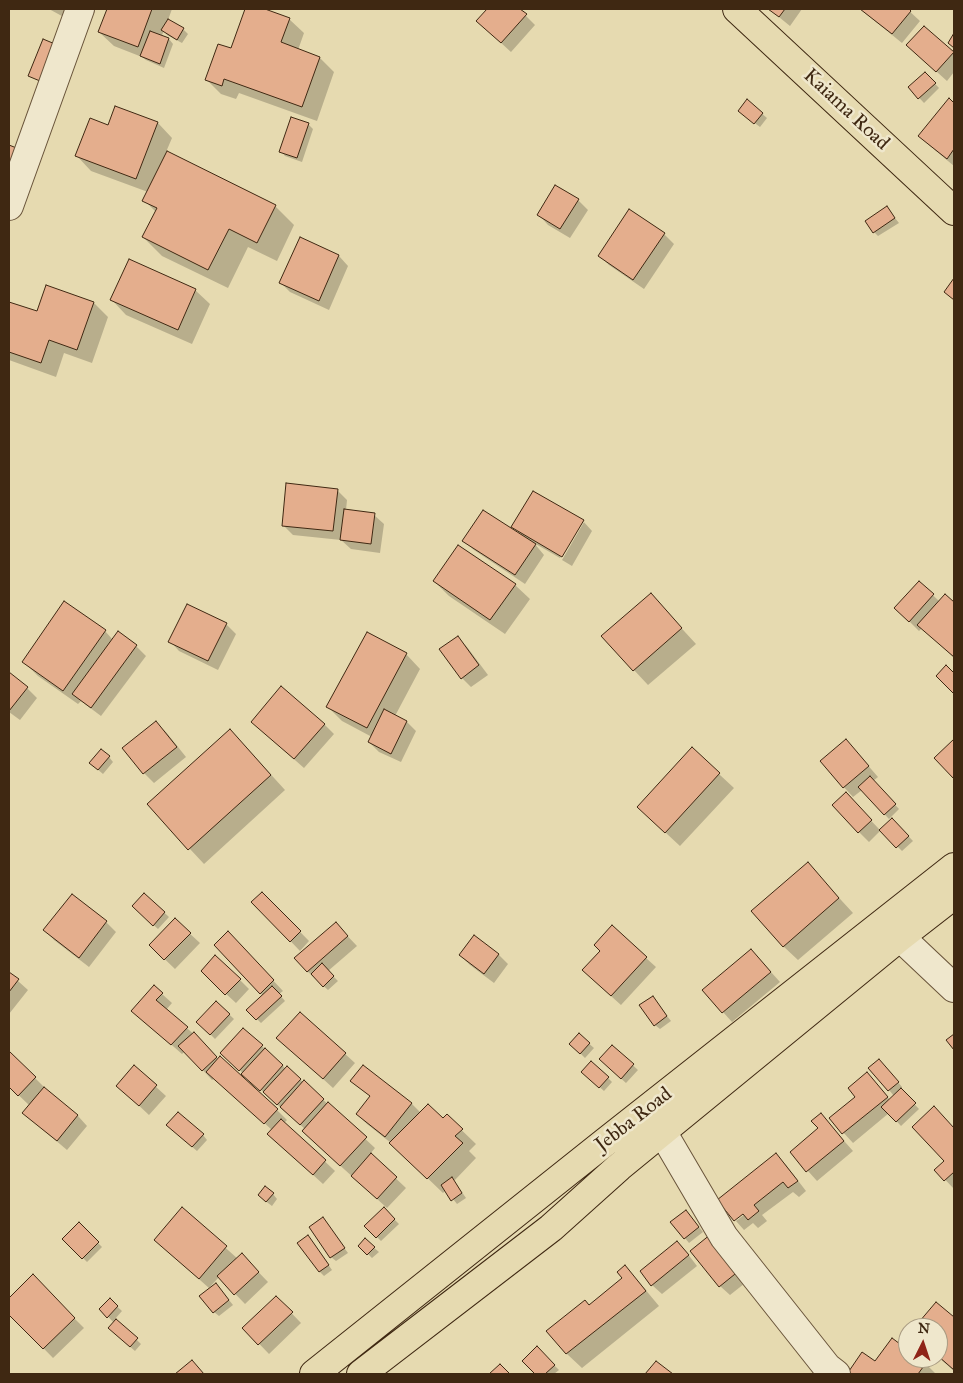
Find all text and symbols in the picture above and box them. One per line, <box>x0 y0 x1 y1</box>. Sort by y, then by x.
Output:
street label: Kaiama Road <box>798 64 894 156</box>
street label: Jebba Road <box>591 1083 677 1157</box>
north arrow <box>898 1318 948 1368</box>
text: N <box>917 1320 931 1337</box>

